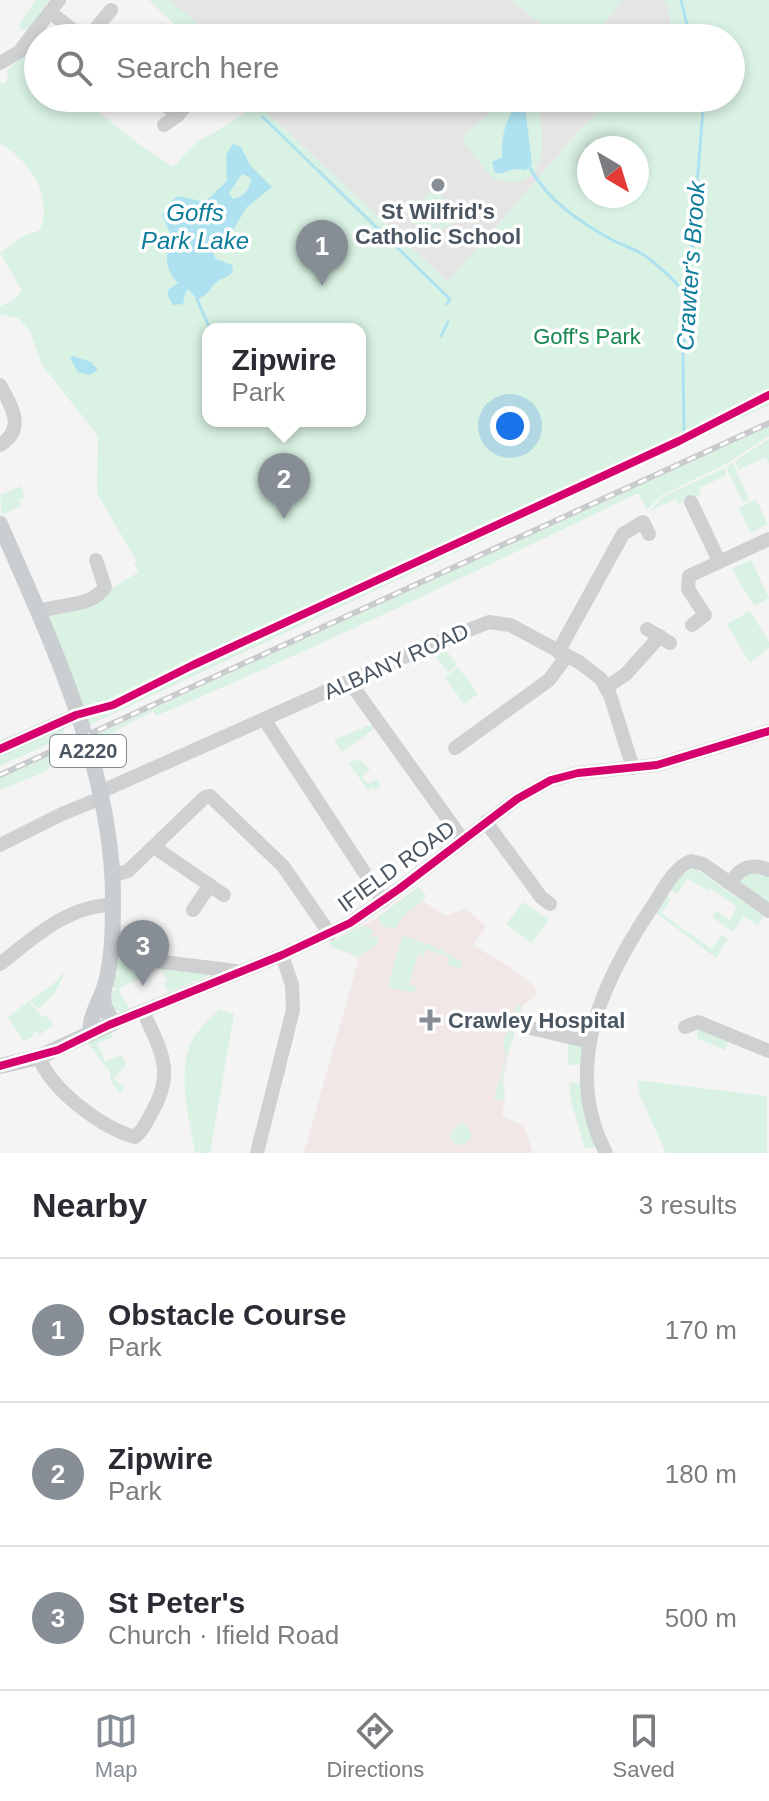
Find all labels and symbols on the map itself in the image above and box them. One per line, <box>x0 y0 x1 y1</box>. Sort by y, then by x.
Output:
north arrow <box>577 136 649 208</box>
marker: St Wilfrid's Catholic School <box>429 176 447 194</box>
water label: Crawter's Brook <box>671 178 710 352</box>
water label: Goffs Park Lake <box>141 199 249 254</box>
place label: St Wilfrid's Catholic School <box>355 199 521 249</box>
pin: 1 <box>296 220 348 286</box>
park label: Goff's Park <box>533 324 642 349</box>
your location <box>490 406 530 446</box>
pin: 2 <box>258 453 310 519</box>
street label: ALBANY ROAD <box>320 618 473 705</box>
road number: A2220 <box>50 735 126 767</box>
street label: IFIELD ROAD <box>333 816 460 917</box>
pin: 3 <box>117 920 169 986</box>
place label: Crawley Hospital <box>448 1008 625 1033</box>
marker: Crawley Hospital <box>419 1009 441 1031</box>

